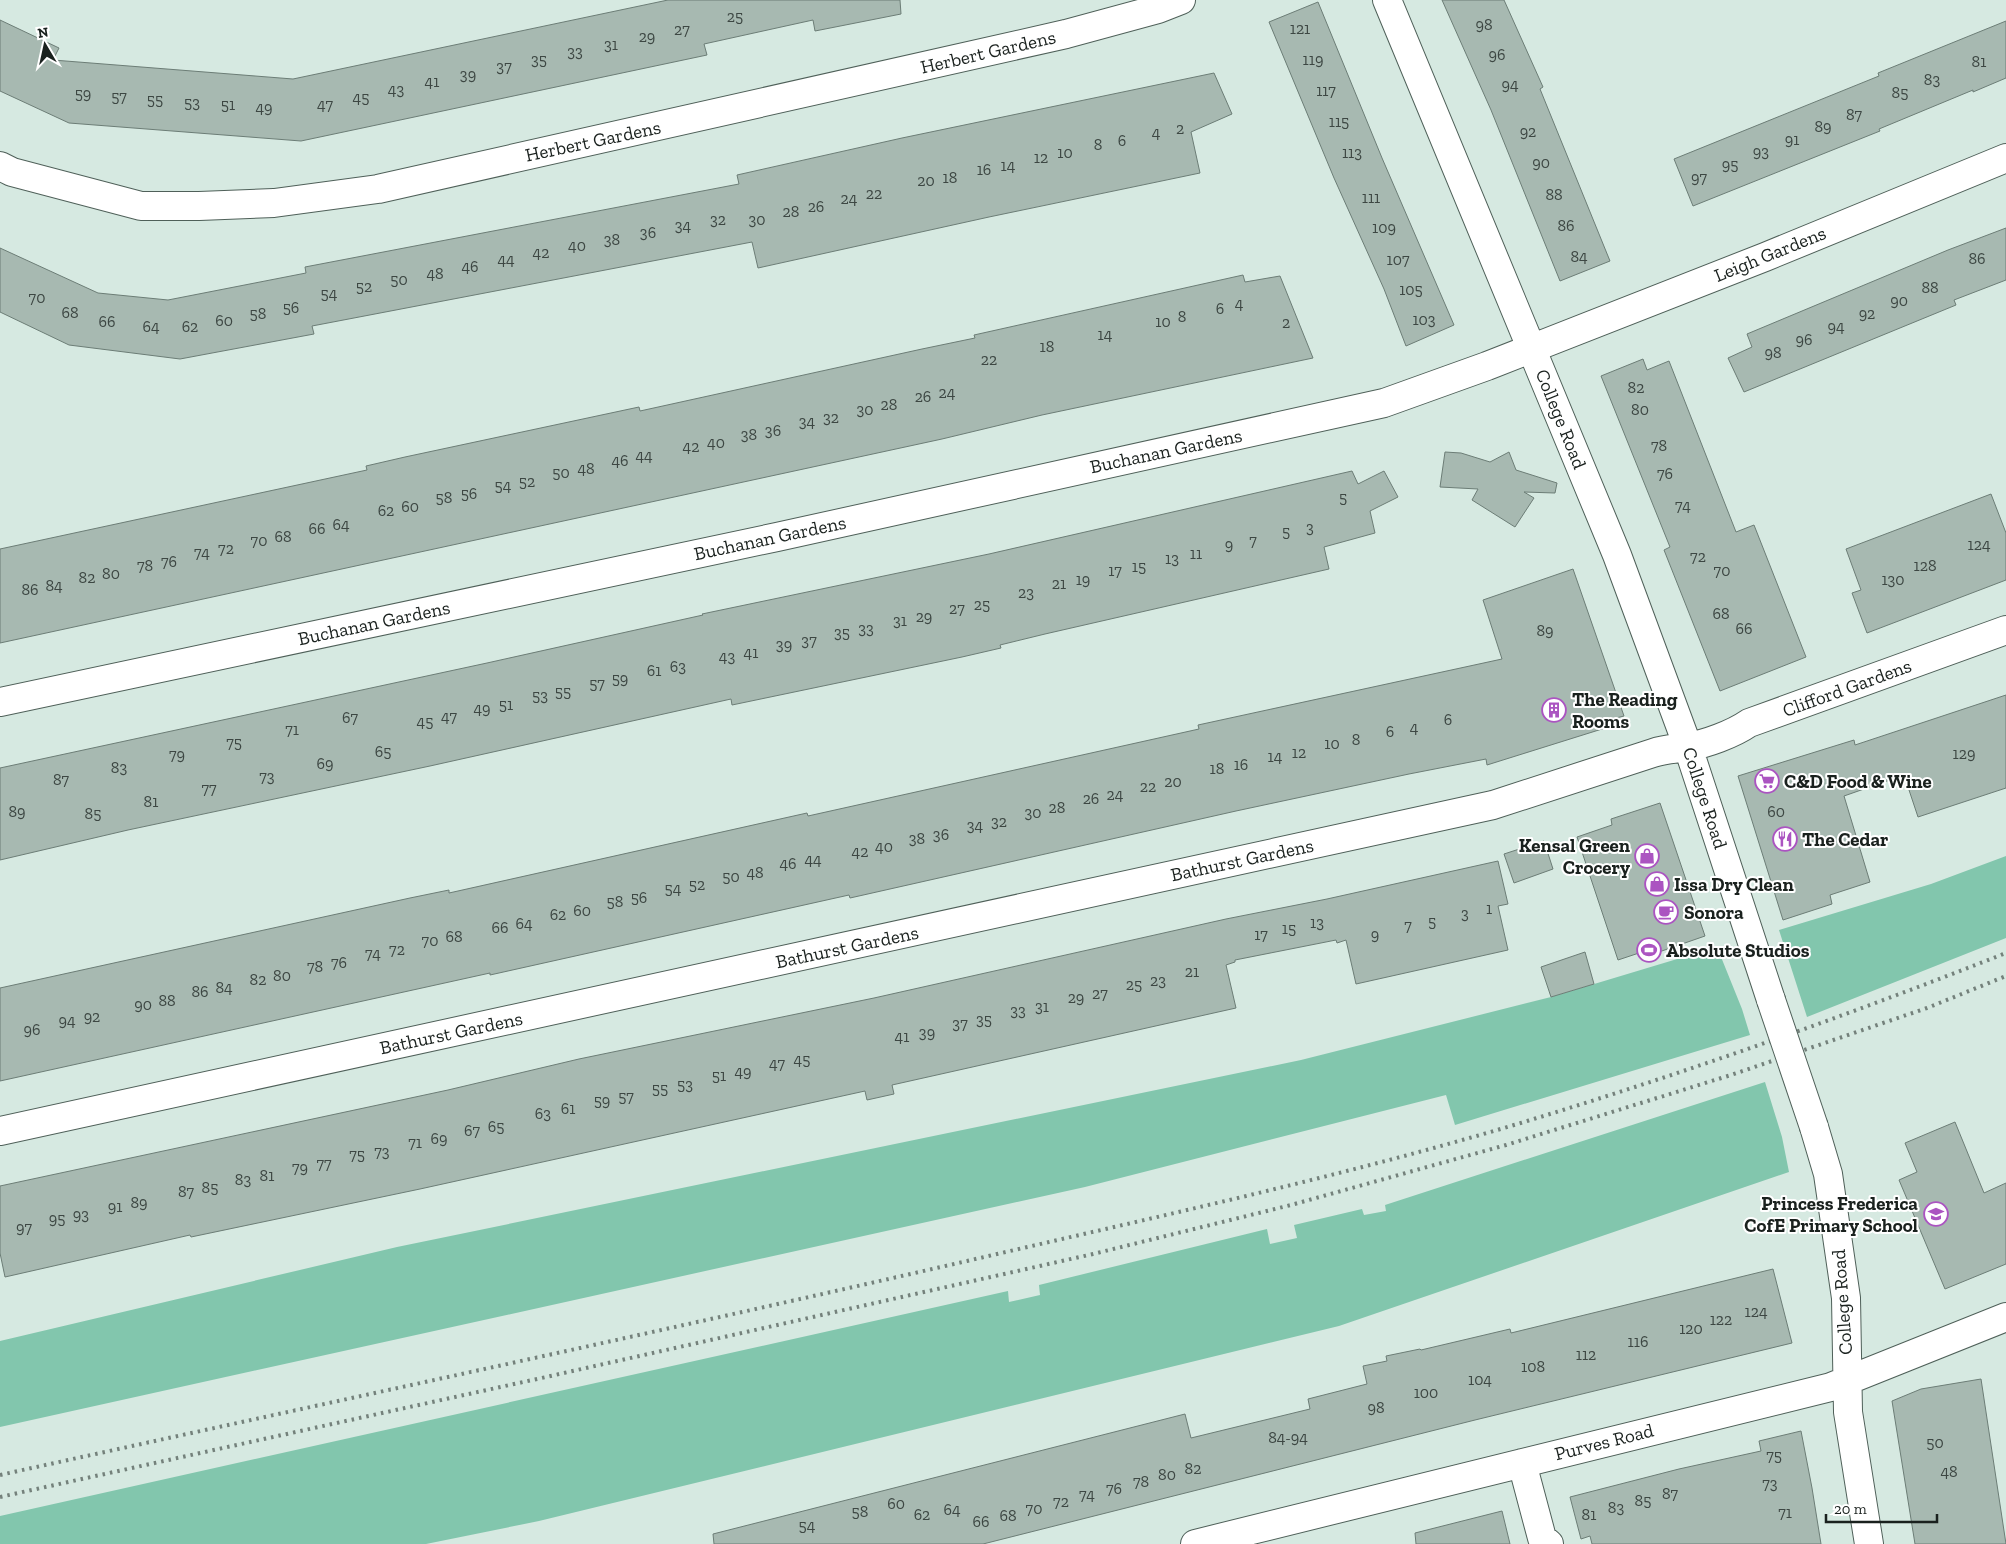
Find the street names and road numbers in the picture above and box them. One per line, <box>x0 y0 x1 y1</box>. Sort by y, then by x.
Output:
street label: Herbert Gardens <box>918 25 1058 79</box>
street label: Herbert Gardens <box>523 115 663 167</box>
street label: Leigh Gardens <box>1711 221 1829 287</box>
street label: College Road <box>1531 366 1592 473</box>
street label: Buchanan Gardens <box>1088 424 1244 478</box>
street label: Buchanan Gardens <box>692 511 848 565</box>
street label: Buchanan Gardens <box>296 596 452 650</box>
street label: Clifford Gardens <box>1779 654 1915 722</box>
street label: College Road <box>1678 744 1732 852</box>
street label: Bathurst Gardens <box>1168 834 1316 886</box>
street label: Bathurst Gardens <box>773 921 921 973</box>
street label: Bathurst Gardens <box>377 1007 525 1059</box>
street label: College Road <box>1827 1248 1857 1355</box>
street label: Purves Road <box>1552 1418 1656 1465</box>

